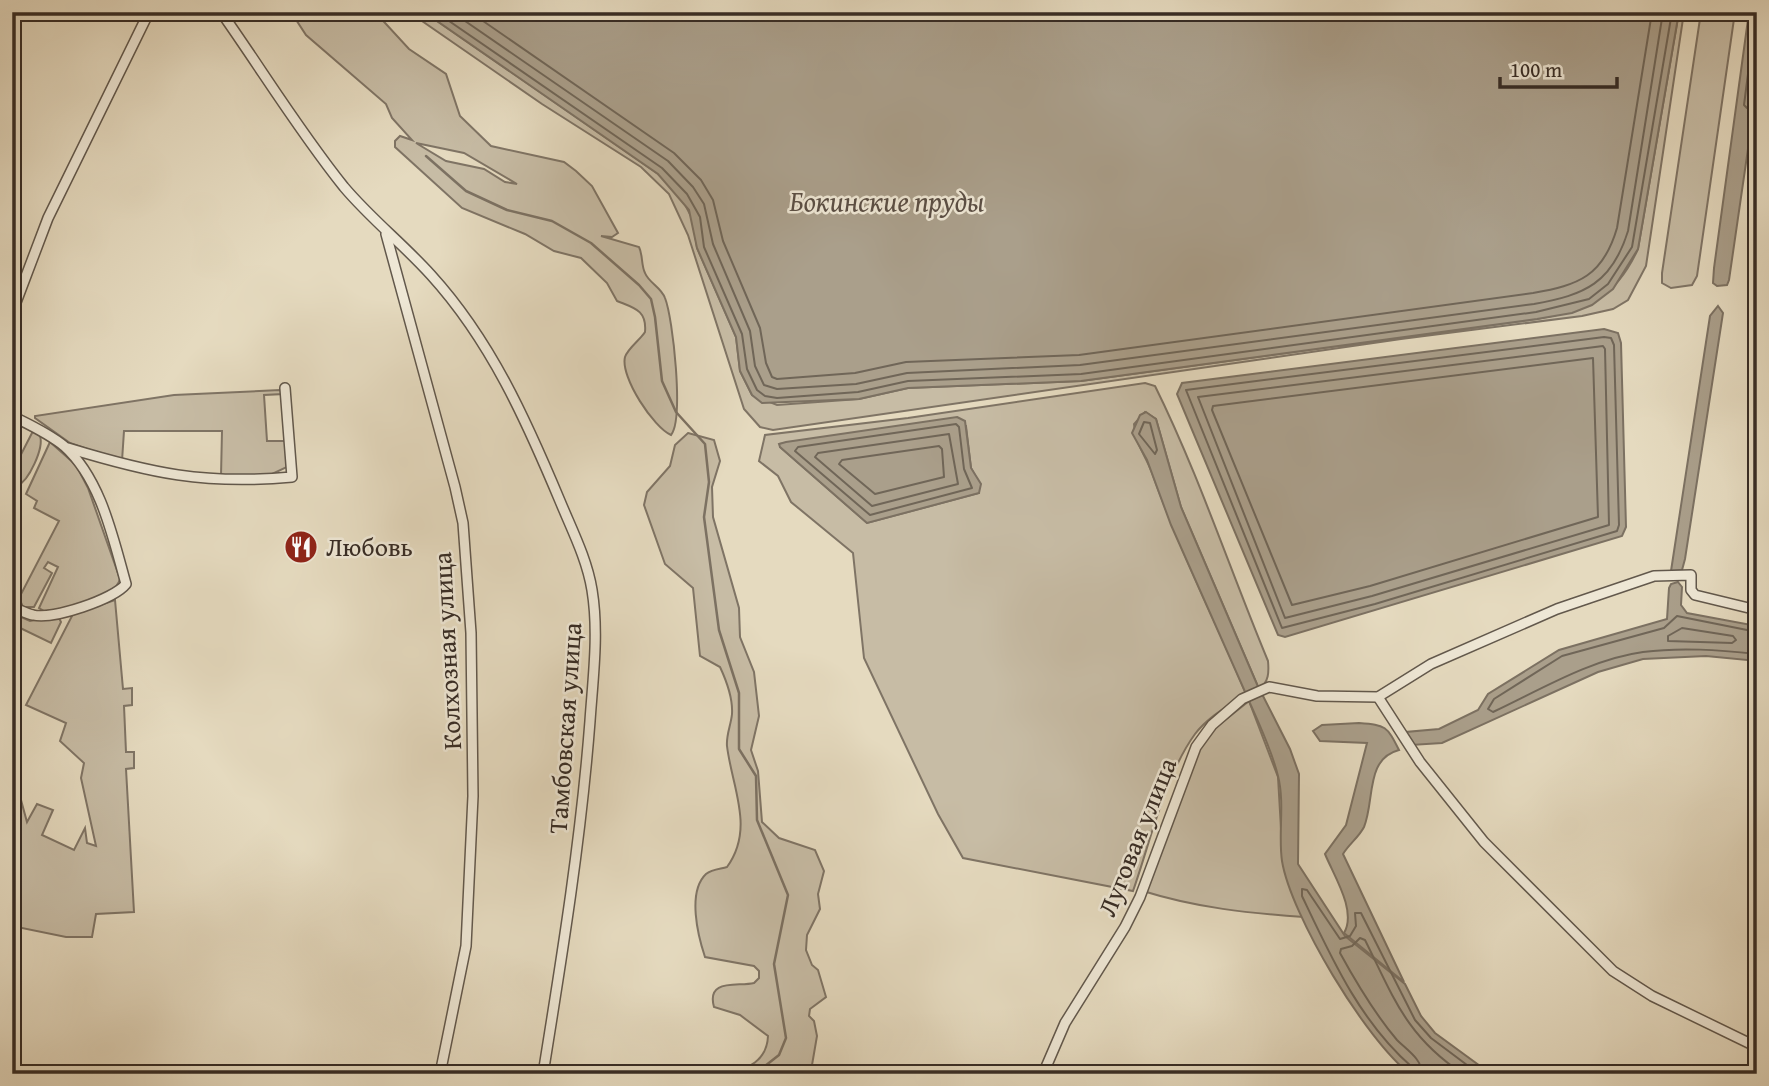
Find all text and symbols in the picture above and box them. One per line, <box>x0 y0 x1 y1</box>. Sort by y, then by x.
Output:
scale bar <box>1500 46 1617 90</box>
text: 100 m <box>1510 54 1562 85</box>
water label: Бокинские пруды <box>790 180 984 221</box>
place label: Любовь <box>326 527 413 566</box>
restaurant icon: Любовь <box>282 528 320 566</box>
street label: Колхозная улица <box>422 551 471 751</box>
street label: Тамбовская улица <box>538 621 591 835</box>
street label: Луговая улица <box>1087 751 1186 922</box>

